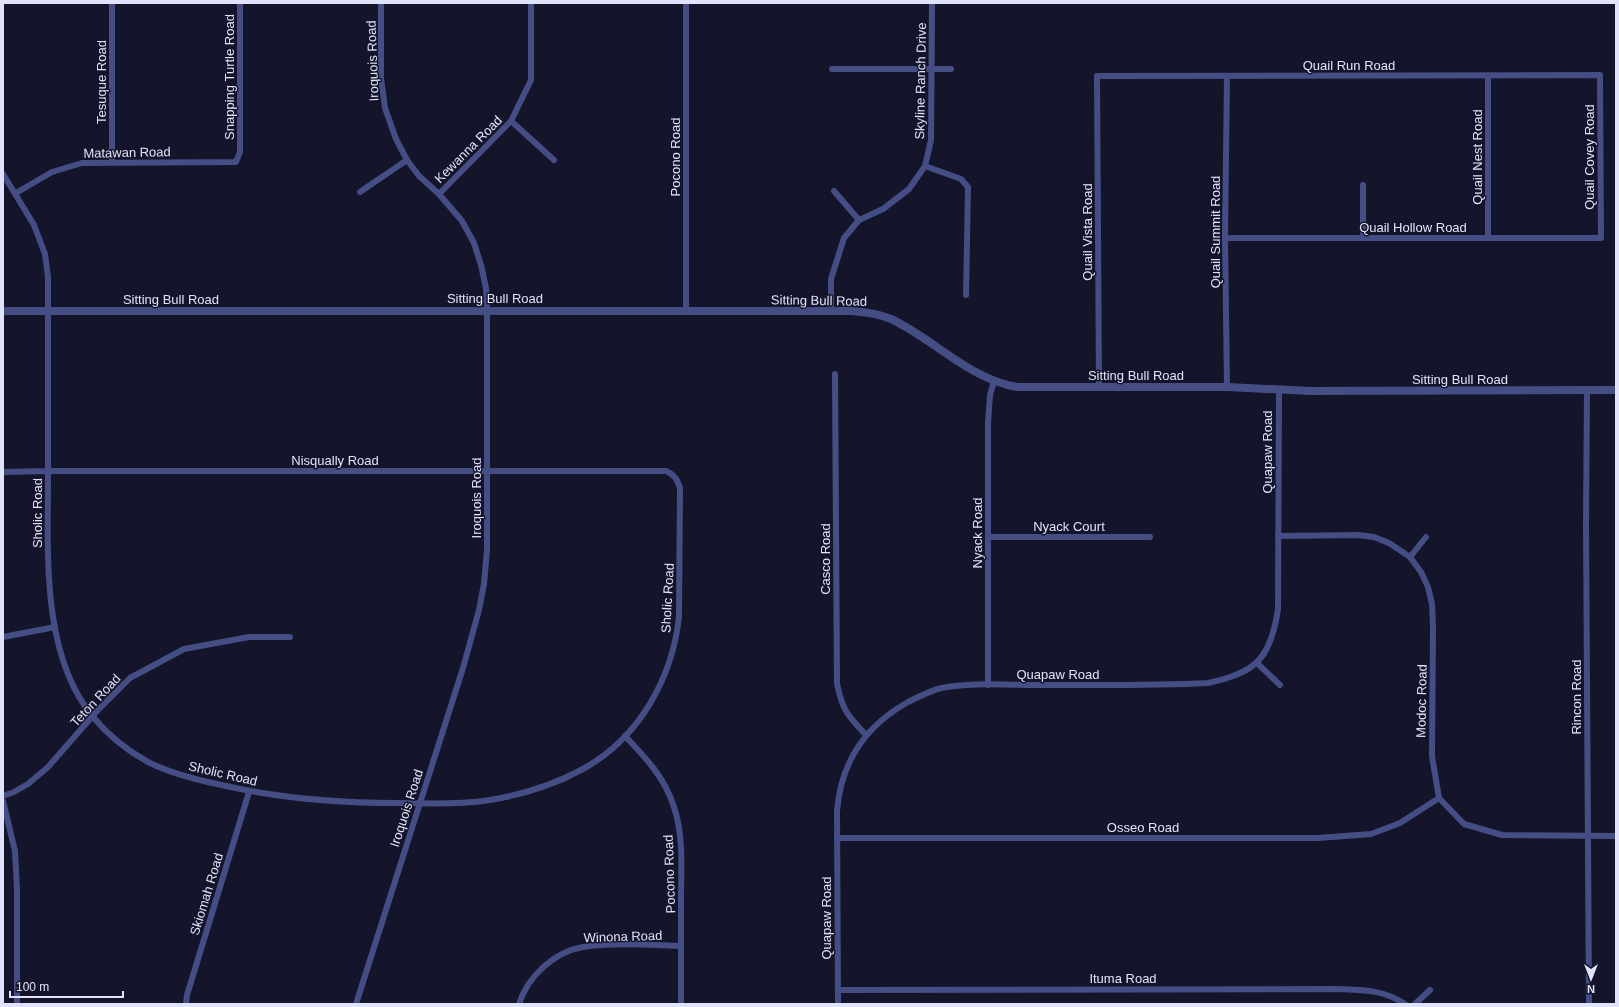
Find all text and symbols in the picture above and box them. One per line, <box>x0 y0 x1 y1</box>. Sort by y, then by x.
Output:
street label: Snapping Turtle Road <box>222 14 237 140</box>
street label: Iroquois Road <box>364 20 381 102</box>
street label: Skyline Ranch Drive <box>912 22 929 140</box>
street label: Tesuque Road <box>94 40 109 124</box>
street label: Quail Run Road <box>1303 58 1395 73</box>
street label: Quail Covey Road <box>1582 104 1597 210</box>
street label: Quail Nest Road <box>1470 109 1485 205</box>
street label: Kewanna Road <box>432 113 505 186</box>
street label: Pocono Road <box>668 118 683 196</box>
street label: Matawan Road <box>83 144 171 161</box>
street label: Quail Summit Road <box>1208 176 1223 288</box>
street label: Quail Vista Road <box>1080 183 1095 281</box>
street label: Quail Hollow Road <box>1359 220 1467 235</box>
street label: Sitting Bull Road <box>447 291 543 306</box>
street label: Sitting Bull Road <box>123 292 219 307</box>
street label: Sitting Bull Road <box>771 292 867 309</box>
street label: Sitting Bull Road <box>1088 368 1184 383</box>
street label: Sitting Bull Road <box>1412 372 1508 387</box>
street label: Quapaw Road <box>1260 410 1275 494</box>
street label: Nisqually Road <box>291 453 379 468</box>
street label: Iroquois Road <box>469 458 484 538</box>
street label: Sholic Road <box>30 478 45 548</box>
street label: Nyack Road <box>970 498 985 568</box>
street label: Nyack Court <box>1033 519 1105 534</box>
street label: Casco Road <box>818 523 833 595</box>
street label: Sholic Road <box>658 563 677 633</box>
street label: Rincon Road <box>1569 659 1584 735</box>
street label: Modoc Road <box>1413 664 1430 738</box>
street label: Quapaw Road <box>1016 667 1100 682</box>
street label: Teton Road <box>67 671 124 730</box>
street label: Sholic Road <box>187 758 259 789</box>
street label: Iroquois Road <box>387 767 426 849</box>
street label: Osseo Road <box>1107 820 1179 835</box>
street label: Pocono Road <box>661 834 678 914</box>
street label: Skiomah Road <box>187 851 226 937</box>
street label: Quapaw Road <box>819 876 834 960</box>
street label: Winona Road <box>583 928 663 945</box>
north arrow <box>1571 959 1611 999</box>
street label: Ituma Road <box>1089 971 1157 986</box>
scale bar <box>10 973 123 999</box>
text: 100 m <box>16 980 49 994</box>
text: N <box>1587 983 1595 995</box>

